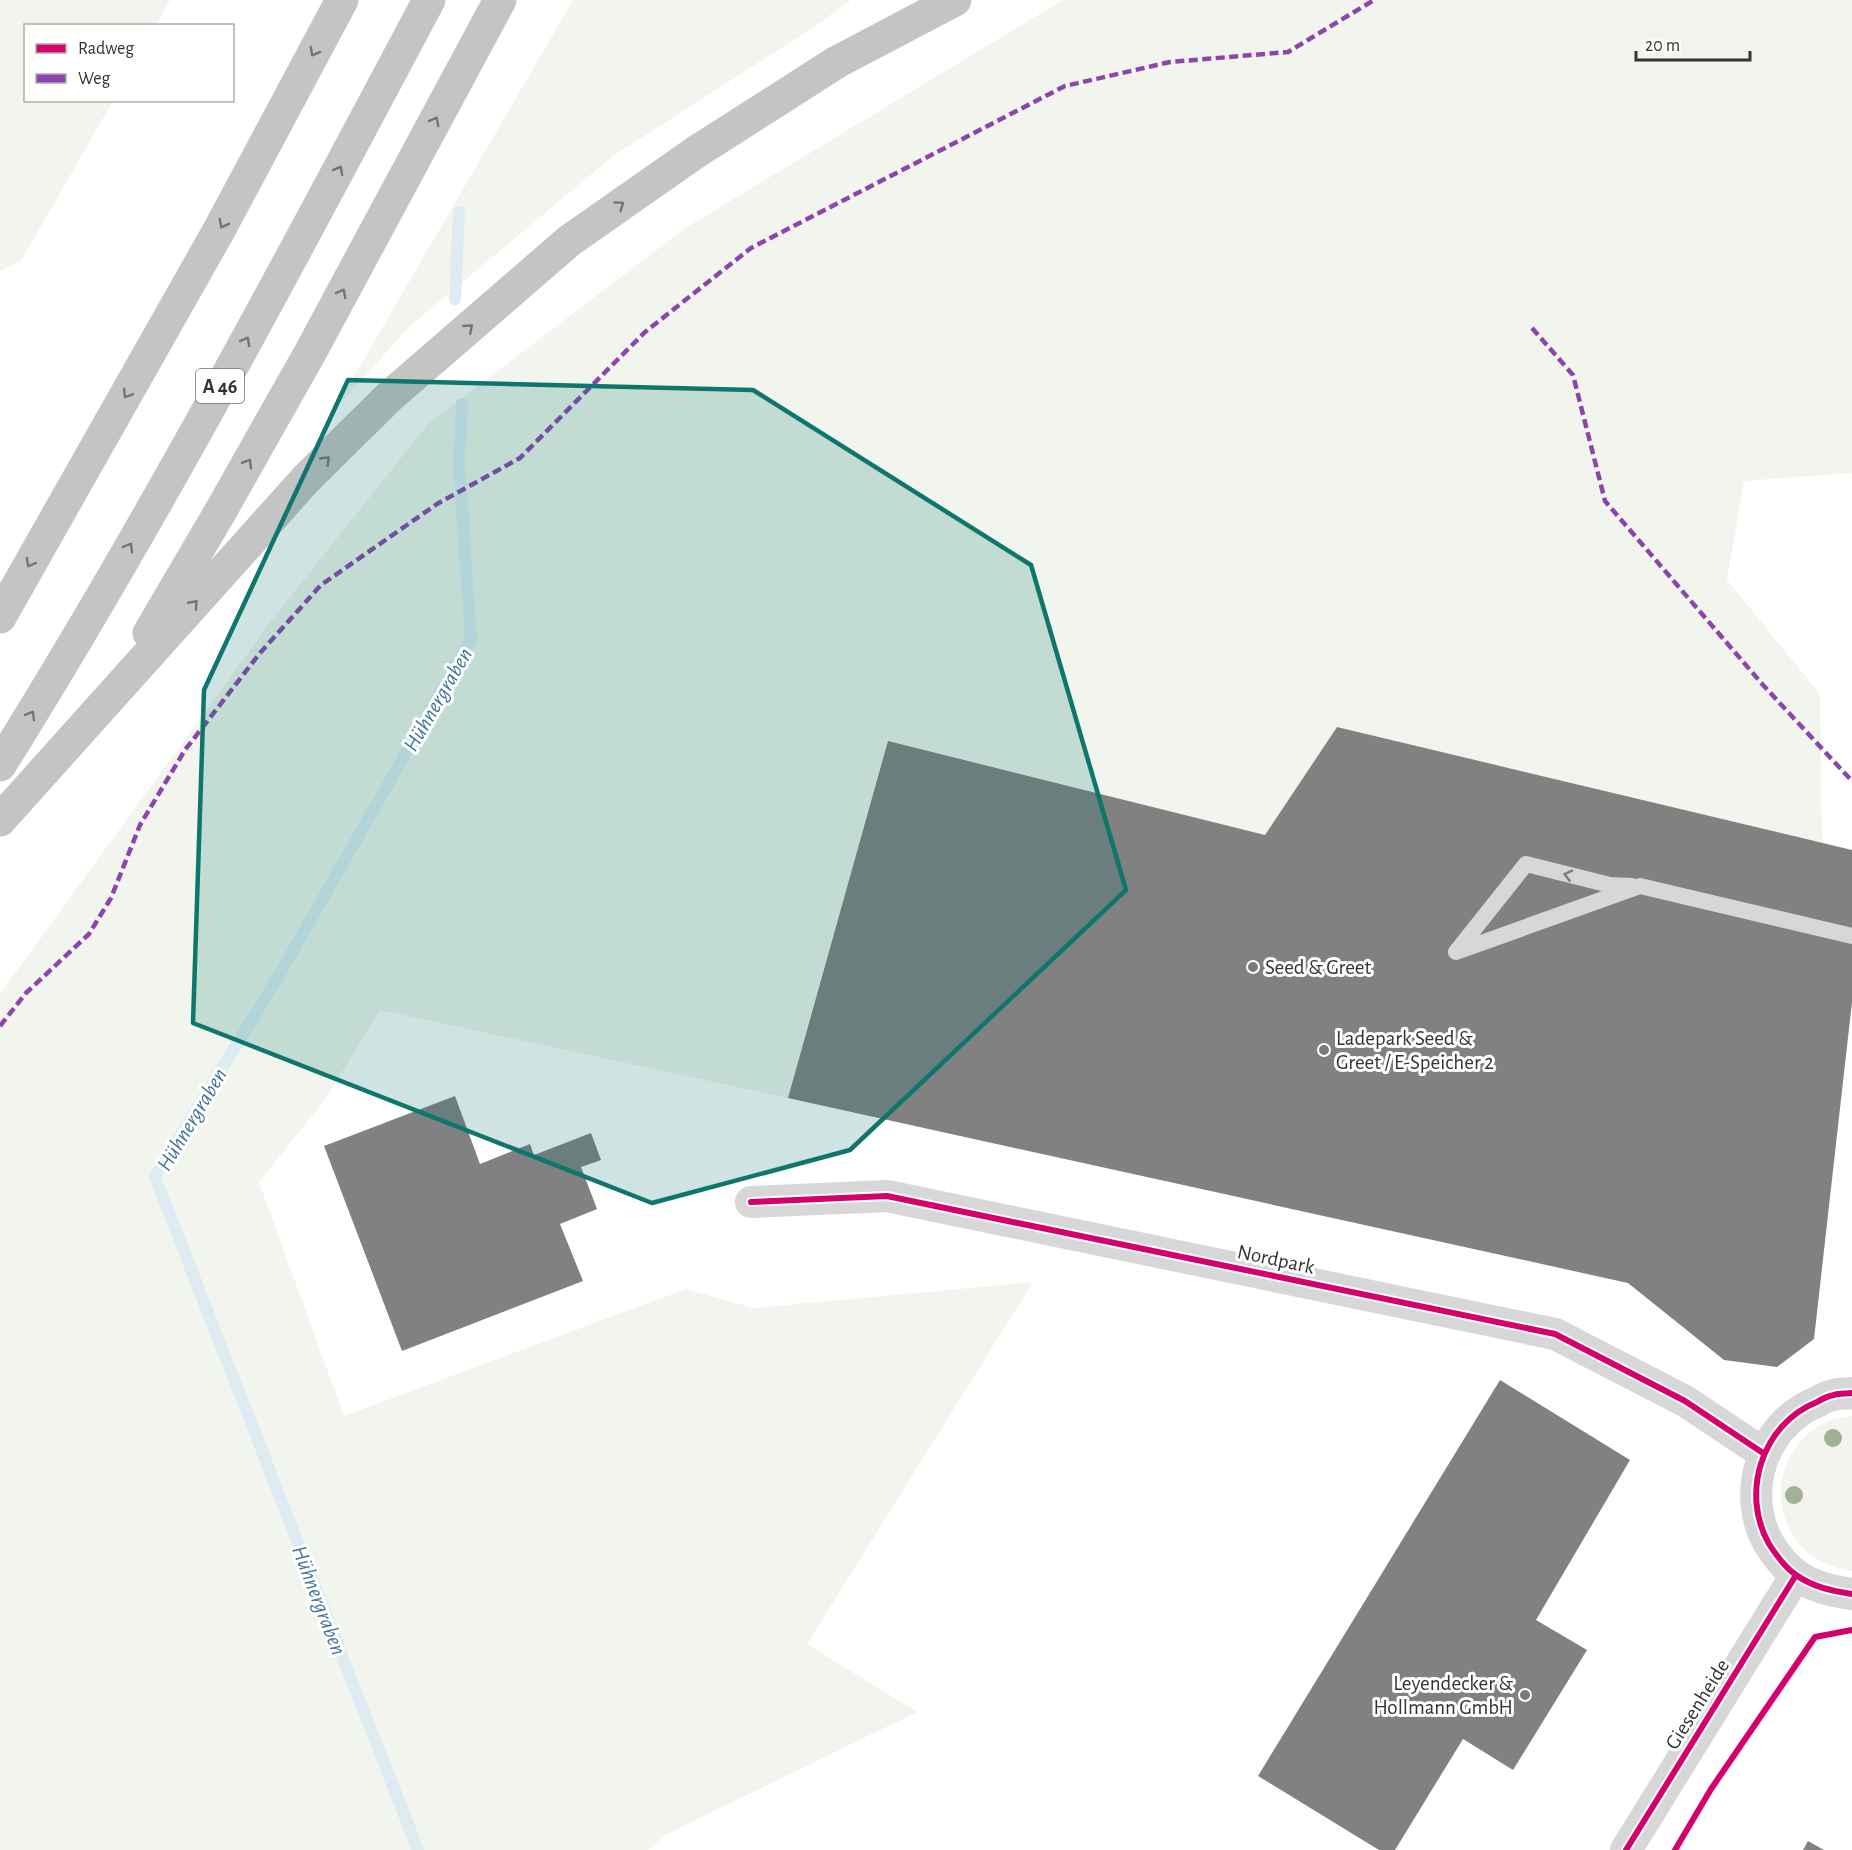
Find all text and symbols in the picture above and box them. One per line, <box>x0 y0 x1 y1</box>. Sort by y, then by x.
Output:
legend <box>24 24 234 102</box>
scale bar <box>1636 24 1750 62</box>
text: 20 m <box>1645 37 1680 55</box>
text: Radweg <box>78 40 134 58</box>
one-way arrow <box>310 45 321 56</box>
text: Weg <box>78 70 110 88</box>
one-way arrow <box>428 117 439 127</box>
one-way arrow <box>332 165 343 176</box>
one-way arrow <box>614 201 625 212</box>
one-way arrow <box>219 218 230 228</box>
one-way arrow <box>335 288 347 299</box>
one-way arrow <box>462 324 473 335</box>
one-way arrow <box>239 337 250 347</box>
road number: A 46 <box>196 369 244 403</box>
one-way arrow <box>122 387 134 398</box>
one-way arrow <box>318 457 329 468</box>
one-way arrow <box>241 459 252 469</box>
one-way arrow <box>122 543 134 553</box>
one-way arrow <box>26 557 38 567</box>
one-way arrow <box>187 600 198 611</box>
water label: Hühnergraben <box>400 644 476 755</box>
one-way arrow <box>23 711 35 722</box>
one-way arrow <box>1563 869 1573 882</box>
place label: Seed & Greet <box>1265 957 1372 978</box>
marker: Seed & Greet <box>1246 960 1260 974</box>
place label: Ladepark Seed & Greet / E-Speicher 2 <box>1336 1028 1494 1073</box>
marker: Ladepark Seed & Greet / E-Speicher 2 <box>1317 1043 1331 1057</box>
water label: Hühnergraben <box>153 1064 231 1175</box>
street label: Nordpark <box>1235 1241 1317 1278</box>
water label: Hühnergraben <box>288 1543 350 1658</box>
street label: Giesenheide <box>1662 1655 1733 1753</box>
place label: Leyendecker & Hollmann GmbH <box>1373 1673 1513 1718</box>
marker: Leyendecker & Hollmann GmbH <box>1518 1688 1532 1702</box>

